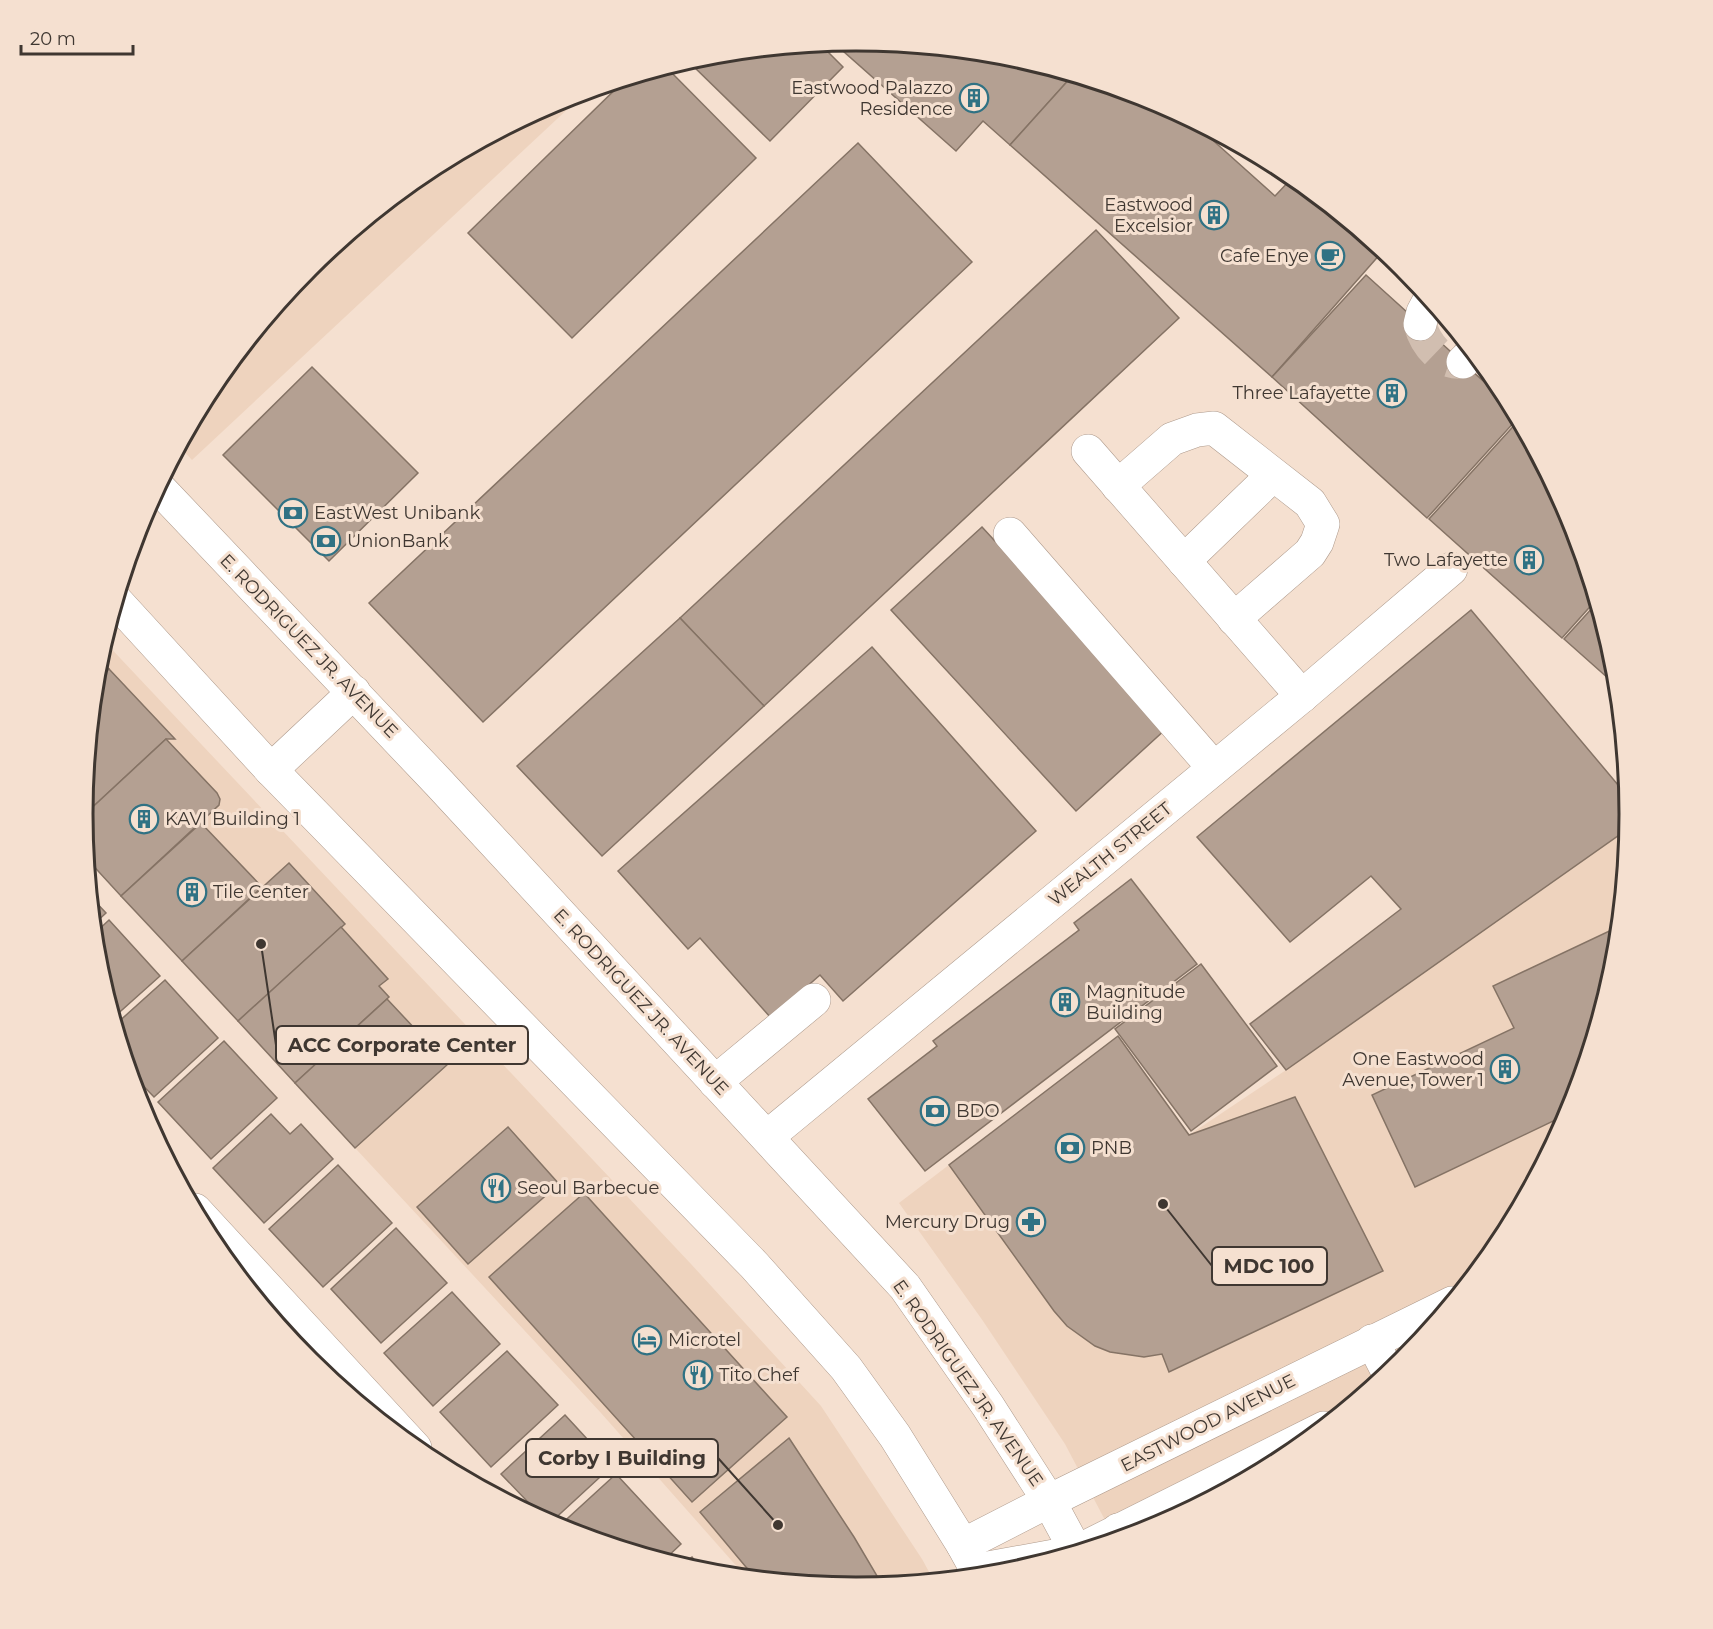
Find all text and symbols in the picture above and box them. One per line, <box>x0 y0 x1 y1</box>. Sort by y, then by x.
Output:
scale bar <box>21 18 134 56</box>
text: 20 m <box>30 28 76 50</box>
place label: Eastwood Palazzo Residence <box>791 77 953 120</box>
building icon: Eastwood Palazzo Residence <box>958 82 990 114</box>
place label: Eastwood Excelsior <box>1104 194 1193 237</box>
building icon: Eastwood Excelsior <box>1198 199 1230 231</box>
cafe icon: Cafe Enye <box>1314 240 1346 272</box>
place label: Cafe Enye <box>1220 245 1309 267</box>
building icon: Three Lafayette <box>1376 377 1408 409</box>
place label: Three Lafayette <box>1232 382 1371 404</box>
bank icon: EastWest Unibank <box>277 497 309 529</box>
place label: EastWest Unibank <box>314 502 480 524</box>
bank icon: UnionBank <box>310 525 342 557</box>
place label: UnionBank <box>347 530 449 552</box>
building icon: Two Lafayette <box>1513 544 1545 576</box>
place label: Two Lafayette <box>1384 549 1508 571</box>
street label: E. RODRIGUEZ JR. AVENUE <box>215 550 403 742</box>
street label: WEALTH STREET <box>1044 797 1177 910</box>
building icon: KAVI Building 1 <box>128 803 160 835</box>
place label: KAVI Building 1 <box>165 808 300 830</box>
building icon: Tile Center <box>176 876 208 908</box>
place label: Tile Center <box>213 881 309 903</box>
street label: E. RODRIGUEZ JR. AVENUE <box>549 904 733 1100</box>
place label: Magnitude Building <box>1086 981 1186 1024</box>
building icon: Magnitude Building <box>1049 986 1081 1018</box>
callout: ACC Corporate Center <box>276 1026 528 1064</box>
text: ACC Corporate Center <box>287 1033 517 1057</box>
place label: One Eastwood Avenue, Tower 1 <box>1342 1048 1484 1091</box>
building icon: One Eastwood Avenue, Tower 1 <box>1489 1053 1521 1085</box>
bank icon: BDO <box>919 1095 951 1127</box>
place label: BDO <box>956 1100 1000 1122</box>
bank icon: PNB <box>1054 1132 1086 1164</box>
place label: PNB <box>1091 1137 1132 1159</box>
restaurant icon: Seoul Barbecue <box>480 1172 512 1204</box>
place label: Seoul Barbecue <box>517 1177 659 1199</box>
pharmacy icon: Mercury Drug <box>1015 1206 1047 1238</box>
place label: Mercury Drug <box>885 1211 1010 1233</box>
callout: MDC 100 <box>1212 1247 1327 1285</box>
text: MDC 100 <box>1224 1254 1314 1278</box>
street label: E. RODRIGUEZ JR. AVENUE <box>888 1276 1048 1490</box>
hotel icon: Microtel <box>631 1324 663 1356</box>
place label: Microtel <box>668 1329 741 1351</box>
restaurant icon: Tito Chef <box>682 1359 714 1391</box>
place label: Tito Chef <box>719 1364 800 1386</box>
street label: EASTWOOD AVENUE <box>1117 1369 1299 1477</box>
callout: Corby I Building <box>526 1439 718 1477</box>
text: Corby I Building <box>538 1446 706 1470</box>

